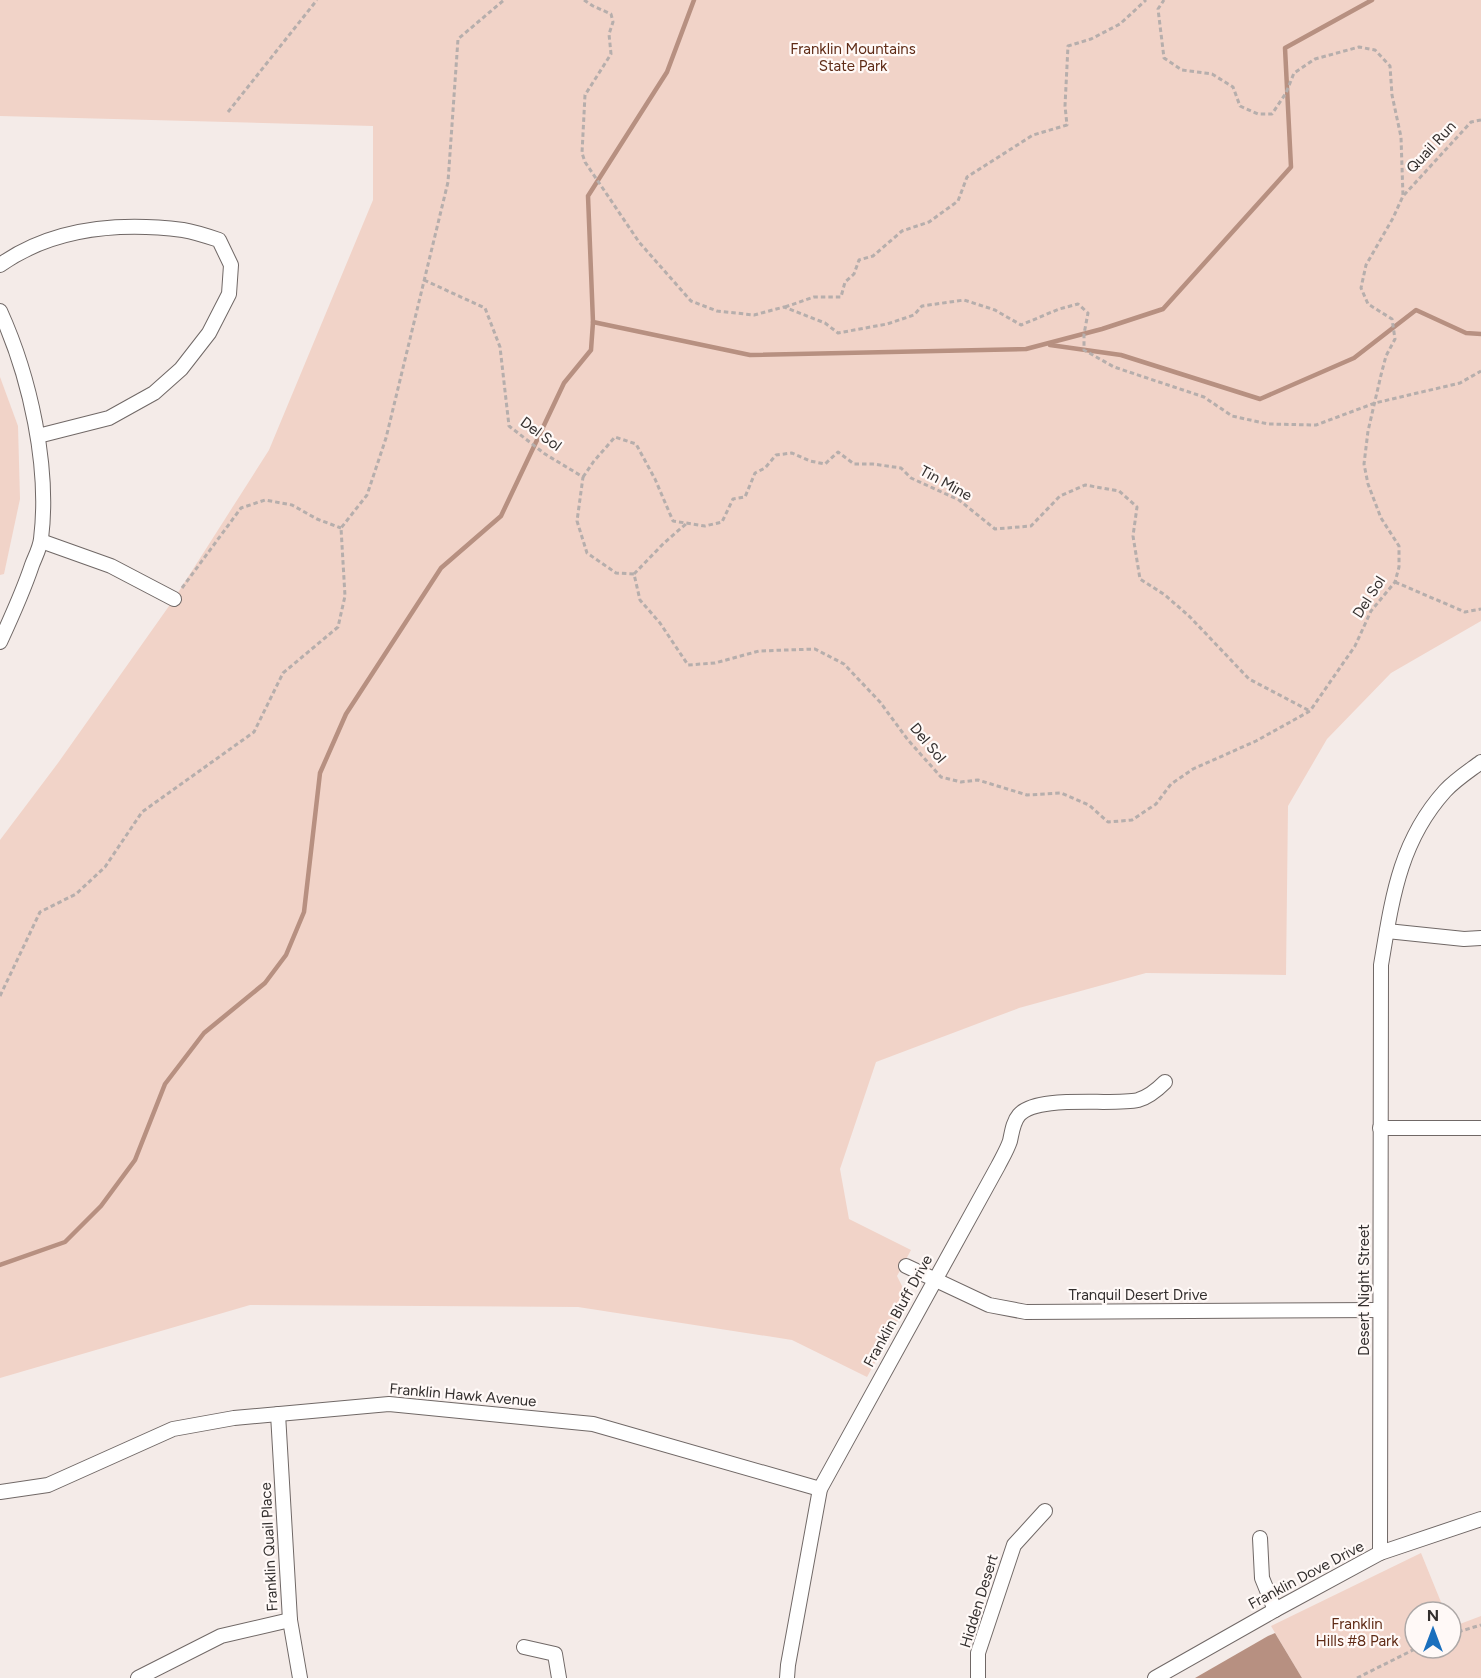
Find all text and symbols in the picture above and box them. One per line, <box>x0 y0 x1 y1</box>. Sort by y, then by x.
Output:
park label: Franklin Mountains State Park <box>790 40 916 75</box>
street label: Quail Run <box>1402 117 1460 177</box>
street label: Del Sol <box>517 413 565 455</box>
street label: Tin Mine <box>917 461 975 505</box>
street label: Del Sol <box>1349 573 1389 621</box>
street label: Del Sol <box>906 719 950 767</box>
street label: Desert Night Street <box>1355 1224 1373 1356</box>
street label: Franklin Bluff Drive <box>860 1252 936 1370</box>
street label: Tranquil Desert Drive <box>1068 1286 1208 1304</box>
street label: Franklin Hawk Avenue <box>389 1380 537 1410</box>
street label: Franklin Quail Place <box>257 1482 281 1612</box>
street label: Franklin Dove Drive <box>1245 1537 1367 1613</box>
street label: Hidden Desert <box>956 1552 1002 1650</box>
north arrow <box>1403 1600 1463 1660</box>
text: N <box>1427 1606 1439 1625</box>
park label: Franklin Hills #8 Park <box>1316 1615 1399 1650</box>

